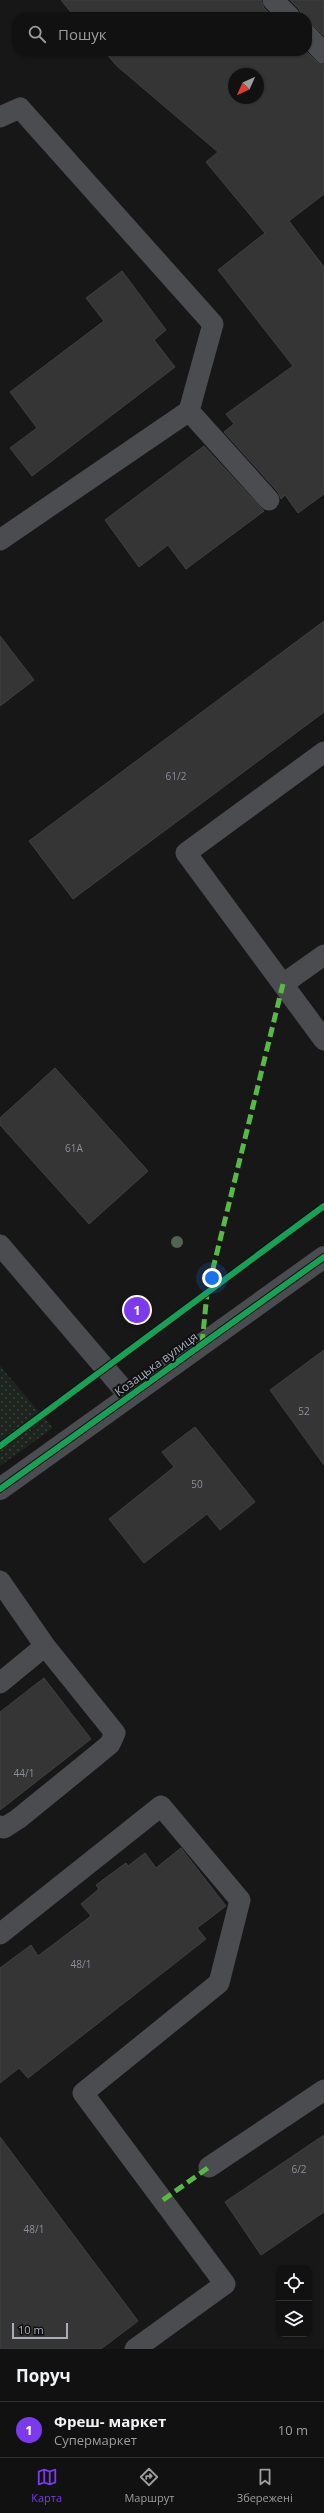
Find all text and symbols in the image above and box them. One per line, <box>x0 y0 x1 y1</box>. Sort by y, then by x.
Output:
search box <box>12 12 312 56</box>
icon: search <box>26 23 48 45</box>
text: Пошук <box>58 24 107 44</box>
north arrow <box>228 68 264 104</box>
house number: 61/2 <box>166 769 187 783</box>
house number: 61А <box>65 1141 84 1155</box>
your location <box>202 1268 222 1288</box>
pin: 1 <box>124 1295 150 1325</box>
street label: Козацька вулиця <box>111 1328 201 1400</box>
house number: 52 <box>298 1404 310 1418</box>
house number: 50 <box>191 1477 203 1491</box>
house number: 44/1 <box>14 1766 34 1780</box>
house number: 48/1 <box>71 1957 91 1971</box>
house number: 6/2 <box>291 2162 307 2176</box>
house number: 48/1 <box>24 2222 44 2236</box>
map controls <box>276 2265 312 2337</box>
button: locate <box>276 2265 312 2301</box>
button: layers <box>276 2301 312 2337</box>
scale bar <box>12 2321 68 2340</box>
text: 10 m <box>18 2322 44 2337</box>
text: Поруч <box>16 2364 71 2387</box>
text: Фреш- маркет <box>54 2411 166 2431</box>
text: 1 <box>25 2421 33 2439</box>
text: 10 m <box>278 2421 308 2439</box>
text: Супермаркет <box>54 2431 137 2449</box>
tab: Карта <box>31 2466 62 2505</box>
tab: Маршрут <box>124 2466 174 2505</box>
tab: Збережені <box>237 2466 293 2505</box>

